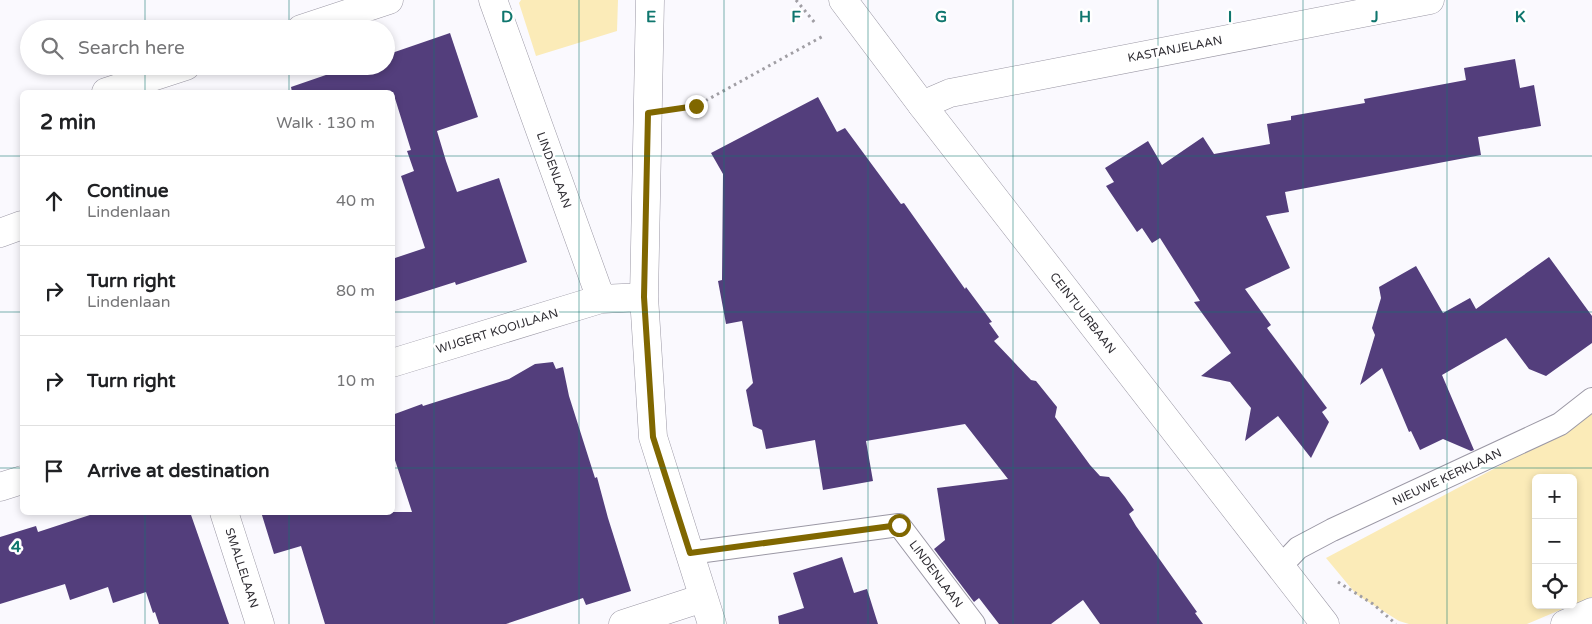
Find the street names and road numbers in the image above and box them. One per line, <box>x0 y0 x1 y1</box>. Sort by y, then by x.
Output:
street label: KASTANJELAAN <box>1127 33 1223 65</box>
street label: LINDENLAAN <box>534 130 574 210</box>
street label: CEINTUURBAAN <box>1047 270 1119 356</box>
street label: WIJGERT KOOIJLAAN <box>434 306 560 356</box>
street label: NIEUWE KERKLAAN <box>1390 446 1504 508</box>
street label: SMALLELAAN <box>222 526 262 610</box>
street label: LINDENLAAN <box>906 538 966 610</box>

